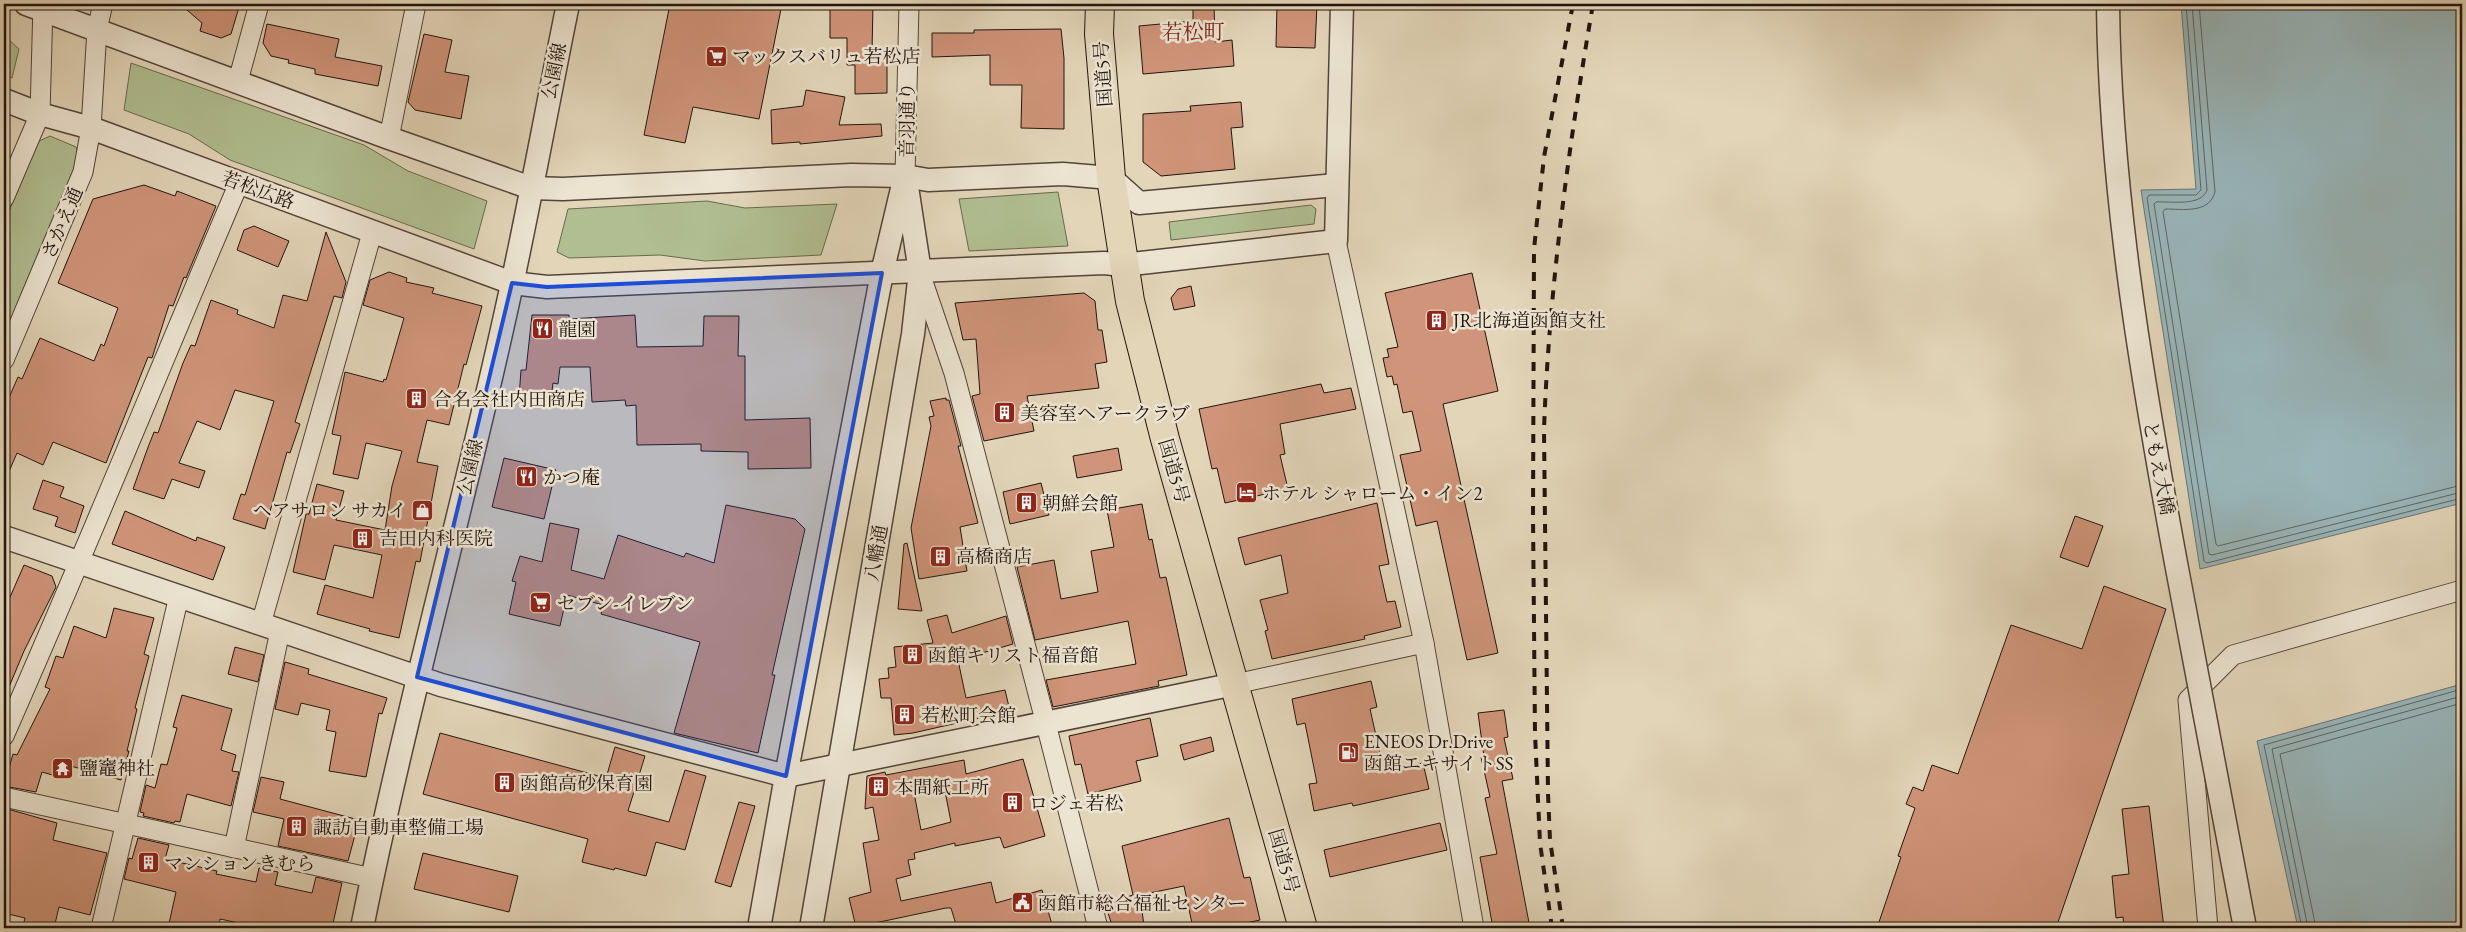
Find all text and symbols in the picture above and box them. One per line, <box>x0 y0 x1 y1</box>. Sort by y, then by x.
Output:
district label: 若松町 <box>1162 18 1225 45</box>
street label: 国道5号 <box>1088 40 1118 108</box>
street label: 公園線 <box>536 41 572 101</box>
supermarket icon: マックスバリュ若松店 <box>704 44 728 68</box>
place label: マックスバリュ若松店 <box>732 44 920 69</box>
street label: 音羽通り <box>894 82 920 158</box>
street label: 若松広路 <box>218 165 298 215</box>
street label: さかえ通 <box>36 183 88 263</box>
building icon: JR北海道函館支社 <box>1425 308 1449 332</box>
place label: JR北海道函館支社 <box>1451 308 1606 333</box>
restaurant icon: 龍園 <box>530 317 554 341</box>
place label: 龍園 <box>558 317 596 342</box>
building icon: 合名会社内田商店 <box>405 387 429 411</box>
place label: 合名会社内田商店 <box>433 387 585 412</box>
building icon: 美容室ヘアークラブ <box>992 401 1016 425</box>
place label: 美容室ヘアークラブ <box>1020 401 1190 426</box>
street label: ともえ大橋 <box>2138 419 2180 517</box>
street label: 公園線 <box>451 436 489 498</box>
street label: 国道5号 <box>1153 436 1195 506</box>
restaurant icon: かつ庵 <box>515 465 539 489</box>
place label: かつ庵 <box>543 465 600 490</box>
hotel icon: ホテル シャローム・イン2 <box>1234 481 1258 505</box>
place label: ホテル シャローム・イン2 <box>1262 481 1483 506</box>
building icon: 朝鮮会館 <box>1014 491 1038 515</box>
place label: 朝鮮会館 <box>1042 491 1118 516</box>
place label: ヘアサロン サカイ <box>253 498 407 523</box>
shop icon: ヘアサロン サカイ <box>411 498 435 522</box>
street label: 八幡通 <box>859 523 893 583</box>
building icon: 吉田内科医院 <box>351 526 375 550</box>
place label: 吉田内科医院 <box>379 526 493 551</box>
building icon: 高橋商店 <box>928 544 952 568</box>
place label: 高橋商店 <box>956 544 1032 569</box>
supermarket icon: セブン-イレブン <box>529 591 553 615</box>
place label: セブン-イレブン <box>557 591 694 616</box>
building icon: 函館キリスト福音館 <box>900 643 924 667</box>
place label: 函館キリスト福音館 <box>928 643 1099 668</box>
building icon: 若松町会館 <box>893 703 917 727</box>
place label: 若松町会館 <box>921 703 1016 728</box>
place label: ENEOS Dr.Drive 函館エキサイトSS <box>1364 729 1514 776</box>
fuel station icon: ENEOS Dr.Drive 函館エキサイトSS <box>1336 740 1360 764</box>
temple icon: 鹽竈神社 <box>51 756 75 780</box>
place label: 鹽竈神社 <box>79 756 155 781</box>
building icon: 函館高砂保育園 <box>492 771 516 795</box>
place label: 函館高砂保育園 <box>520 771 653 796</box>
building icon: 本間紙工所 <box>866 775 890 799</box>
place label: 本間紙工所 <box>894 775 989 800</box>
building icon: ロジェ若松 <box>1001 791 1025 815</box>
place label: ロジェ若松 <box>1029 791 1124 816</box>
building icon: 諏訪自動車整備工場 <box>285 815 309 839</box>
place label: 諏訪自動車整備工場 <box>313 815 484 840</box>
street label: 国道5号 <box>1263 826 1305 896</box>
building icon: マンションきむら <box>136 851 160 875</box>
place label: マンションきむら <box>164 851 315 876</box>
public building icon: 函館市総合福祉センター <box>1010 891 1034 915</box>
place label: 函館市総合福祉センター <box>1038 891 1246 916</box>

